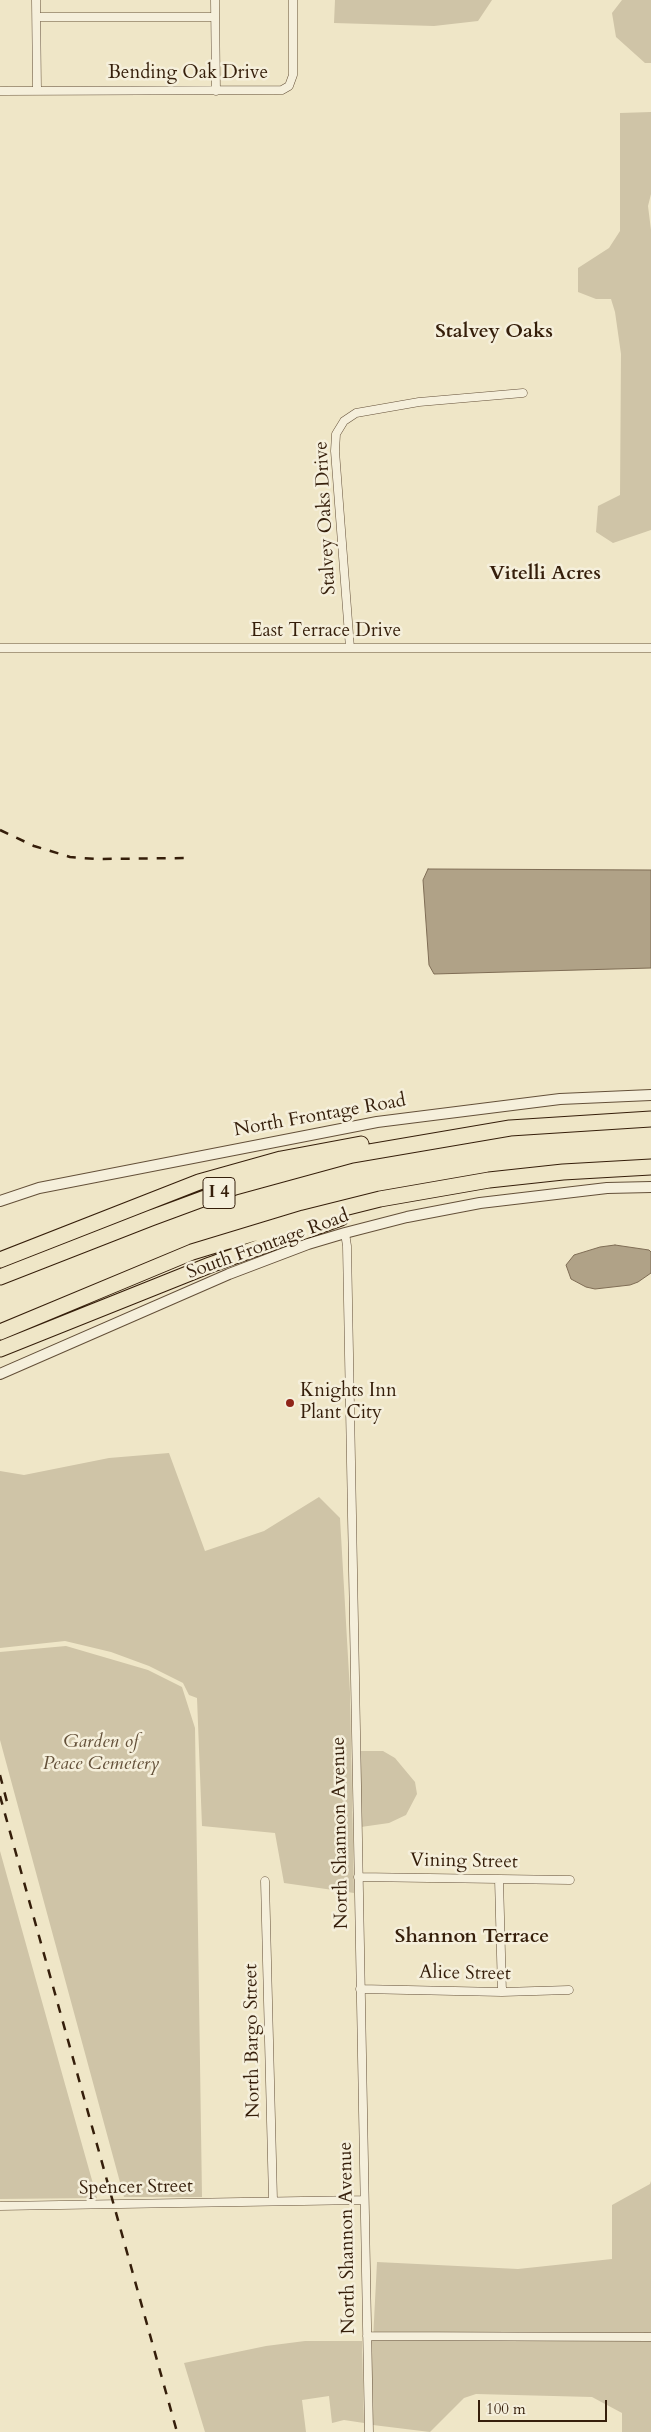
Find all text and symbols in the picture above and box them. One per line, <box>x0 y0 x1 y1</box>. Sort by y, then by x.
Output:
street label: Bending Oak Drive <box>108 63 268 85</box>
district label: Stalvey Oaks <box>435 320 553 344</box>
street label: Stalvey Oaks Drive <box>311 440 341 596</box>
district label: Vitelli Acres <box>489 562 601 586</box>
street label: East Terrace Drive <box>251 621 401 643</box>
street label: North Frontage Road <box>232 1090 408 1142</box>
road number: I 4 <box>203 1178 235 1208</box>
street label: South Frontage Road <box>184 1205 352 1285</box>
place label: Knights Inn Plant City <box>300 1381 397 1425</box>
marker: Knights Inn Plant City <box>284 1397 296 1409</box>
park label: Garden of Peace Cemetery <box>43 1732 159 1776</box>
street label: North Shannon Avenue <box>328 1737 354 1929</box>
street label: Vining Street <box>410 1850 518 1874</box>
district label: Shannon Terrace <box>395 1925 549 1949</box>
street label: Alice Street <box>419 1962 511 1986</box>
street label: North Bargo Street <box>240 1963 266 2119</box>
street label: North Shannon Avenue <box>335 2142 361 2334</box>
street label: Spencer Street <box>79 2176 193 2200</box>
scale bar <box>481 2390 610 2422</box>
text: 100 m <box>486 2399 526 2419</box>

